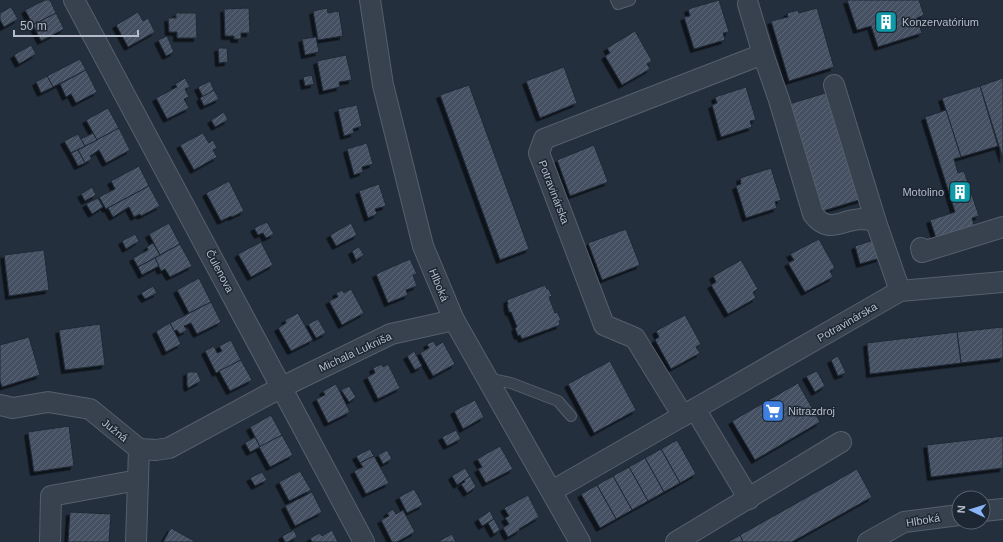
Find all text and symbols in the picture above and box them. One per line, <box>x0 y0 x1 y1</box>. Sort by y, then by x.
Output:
building icon: Konzervatórium <box>873 9 899 35</box>
scale bar <box>14 12 138 38</box>
place label: Konzervatórium <box>902 16 979 28</box>
text: 50 m <box>20 19 47 33</box>
street label: Potravinárska <box>536 158 572 226</box>
building icon: Motolino <box>947 179 973 205</box>
place label: Motolino <box>902 186 944 198</box>
street label: Čulenova <box>204 248 237 295</box>
street label: Hlboká <box>427 267 452 304</box>
street label: Potravinárska <box>815 300 880 344</box>
street label: Michala Lukniša <box>317 330 394 374</box>
supermarket icon: Nitrazdroj <box>760 398 786 424</box>
place label: Nitrazdroj <box>788 405 835 417</box>
street label: Južná <box>100 416 131 444</box>
north arrow <box>951 490 991 530</box>
text: N <box>955 505 967 514</box>
street label: Hlboká <box>905 511 942 529</box>

